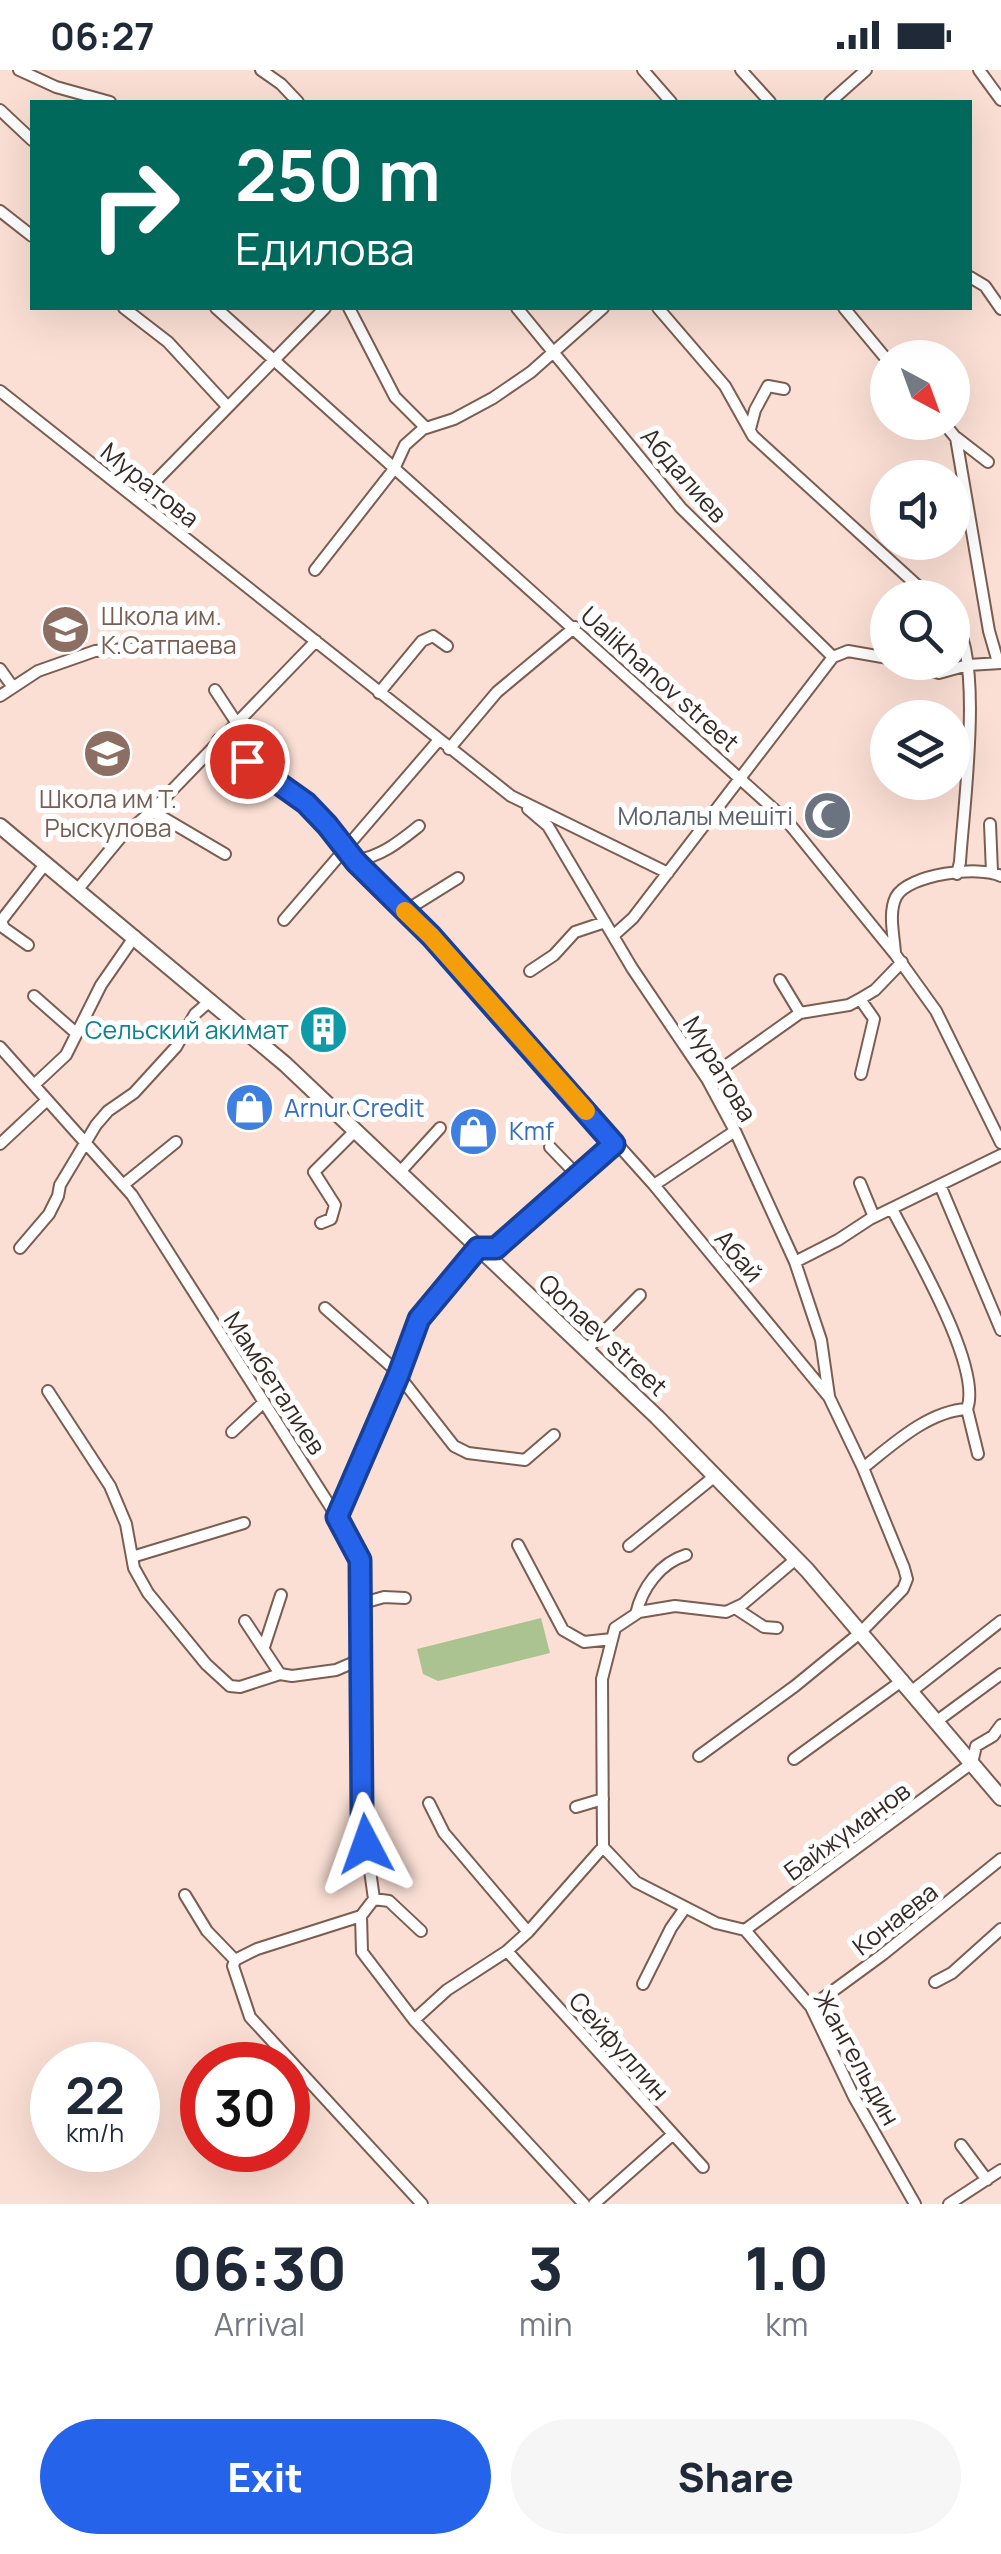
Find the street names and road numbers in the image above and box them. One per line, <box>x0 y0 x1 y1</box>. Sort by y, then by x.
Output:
street label: Абдалиев <box>633 419 736 530</box>
street label: Муратова <box>94 434 207 535</box>
street label: Ualikhanov street <box>574 598 747 759</box>
street label: Муратова <box>675 1009 766 1128</box>
street label: Абай <box>707 1222 772 1289</box>
street label: Qonaev street <box>531 1266 675 1404</box>
street label: Мамбеталиев <box>216 1304 335 1461</box>
street label: Байжуманов <box>777 1773 917 1888</box>
street label: Конаева <box>845 1874 945 1963</box>
street label: Сейфуллин <box>561 1984 677 2107</box>
street label: Жангельдин <box>806 1984 909 2131</box>

